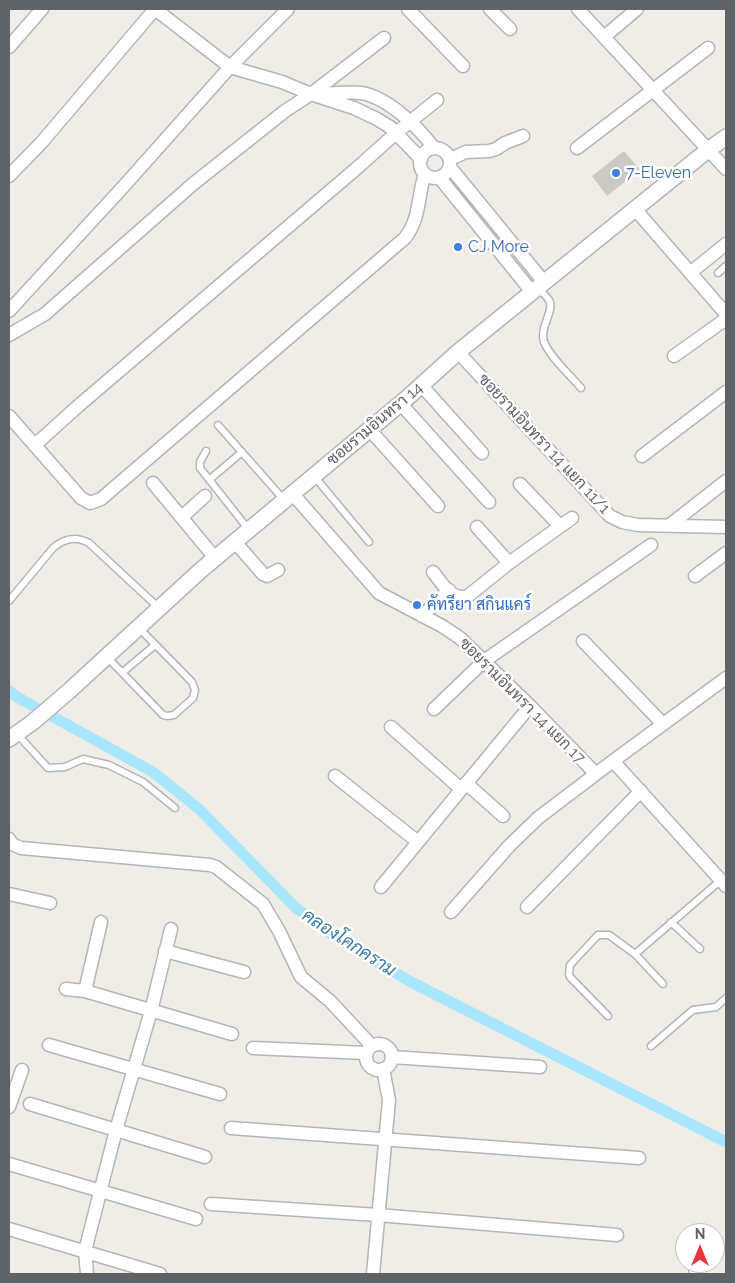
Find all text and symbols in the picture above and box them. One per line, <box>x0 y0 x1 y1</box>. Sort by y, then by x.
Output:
place label: 7-Eleven <box>626 163 691 183</box>
marker: 7-Eleven <box>610 167 622 179</box>
place label: CJ More <box>468 237 529 257</box>
marker: CJ More <box>452 241 464 253</box>
street label: ซอยรามอินทรา 14 แยก 11/1 <box>474 370 614 518</box>
street label: ซอยรามอินทรา 14 <box>323 378 427 470</box>
place label: คัทรียา สกินแคร์ <box>427 595 531 615</box>
marker: คัทรียา สกินแคร์ <box>411 599 423 611</box>
street label: ซอยรามอินทรา 14 แยก 17 <box>455 634 589 768</box>
water label: คลองโคกคราม <box>298 905 400 981</box>
north arrow <box>675 1223 725 1273</box>
text: N <box>695 1226 705 1242</box>

